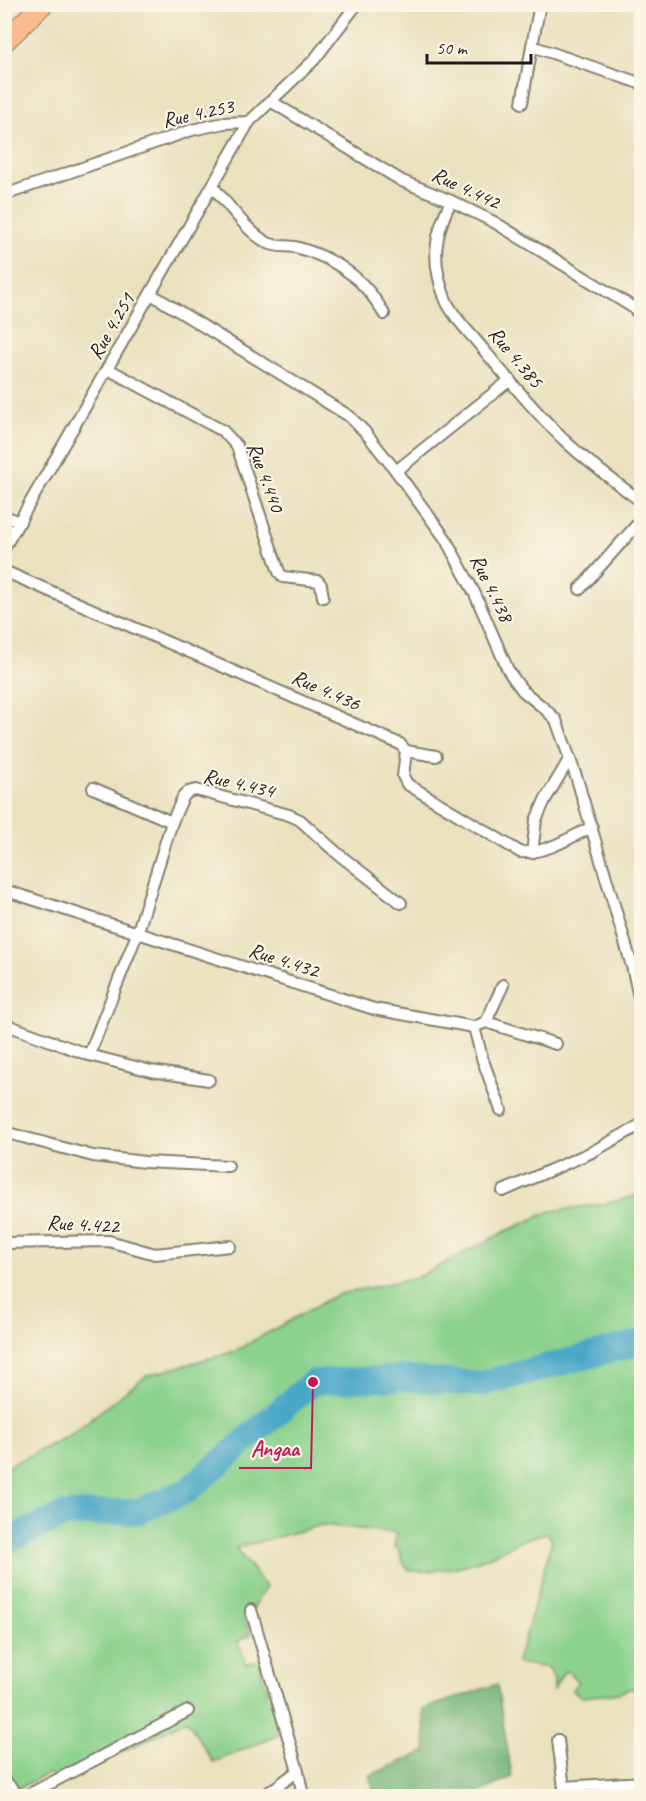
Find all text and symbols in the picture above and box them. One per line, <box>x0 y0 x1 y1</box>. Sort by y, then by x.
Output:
scale bar <box>427 27 530 65</box>
text: 50 m <box>436 37 469 59</box>
street label: Rue 4.253 <box>160 92 238 133</box>
street label: Rue 4.442 <box>428 161 506 216</box>
street label: Rue 4.251 <box>82 287 141 364</box>
street label: Rue 4.385 <box>483 321 550 394</box>
street label: Rue 4.440 <box>241 439 291 517</box>
street label: Rue 4.438 <box>464 550 521 628</box>
street label: Rue 4.436 <box>288 663 365 717</box>
street label: Rue 4.434 <box>201 762 280 804</box>
street label: Rue 4.432 <box>246 936 324 984</box>
street label: Rue 4.422 <box>46 1209 121 1239</box>
callout: Angaa <box>239 1428 311 1468</box>
text: Angaa <box>251 1435 301 1463</box>

